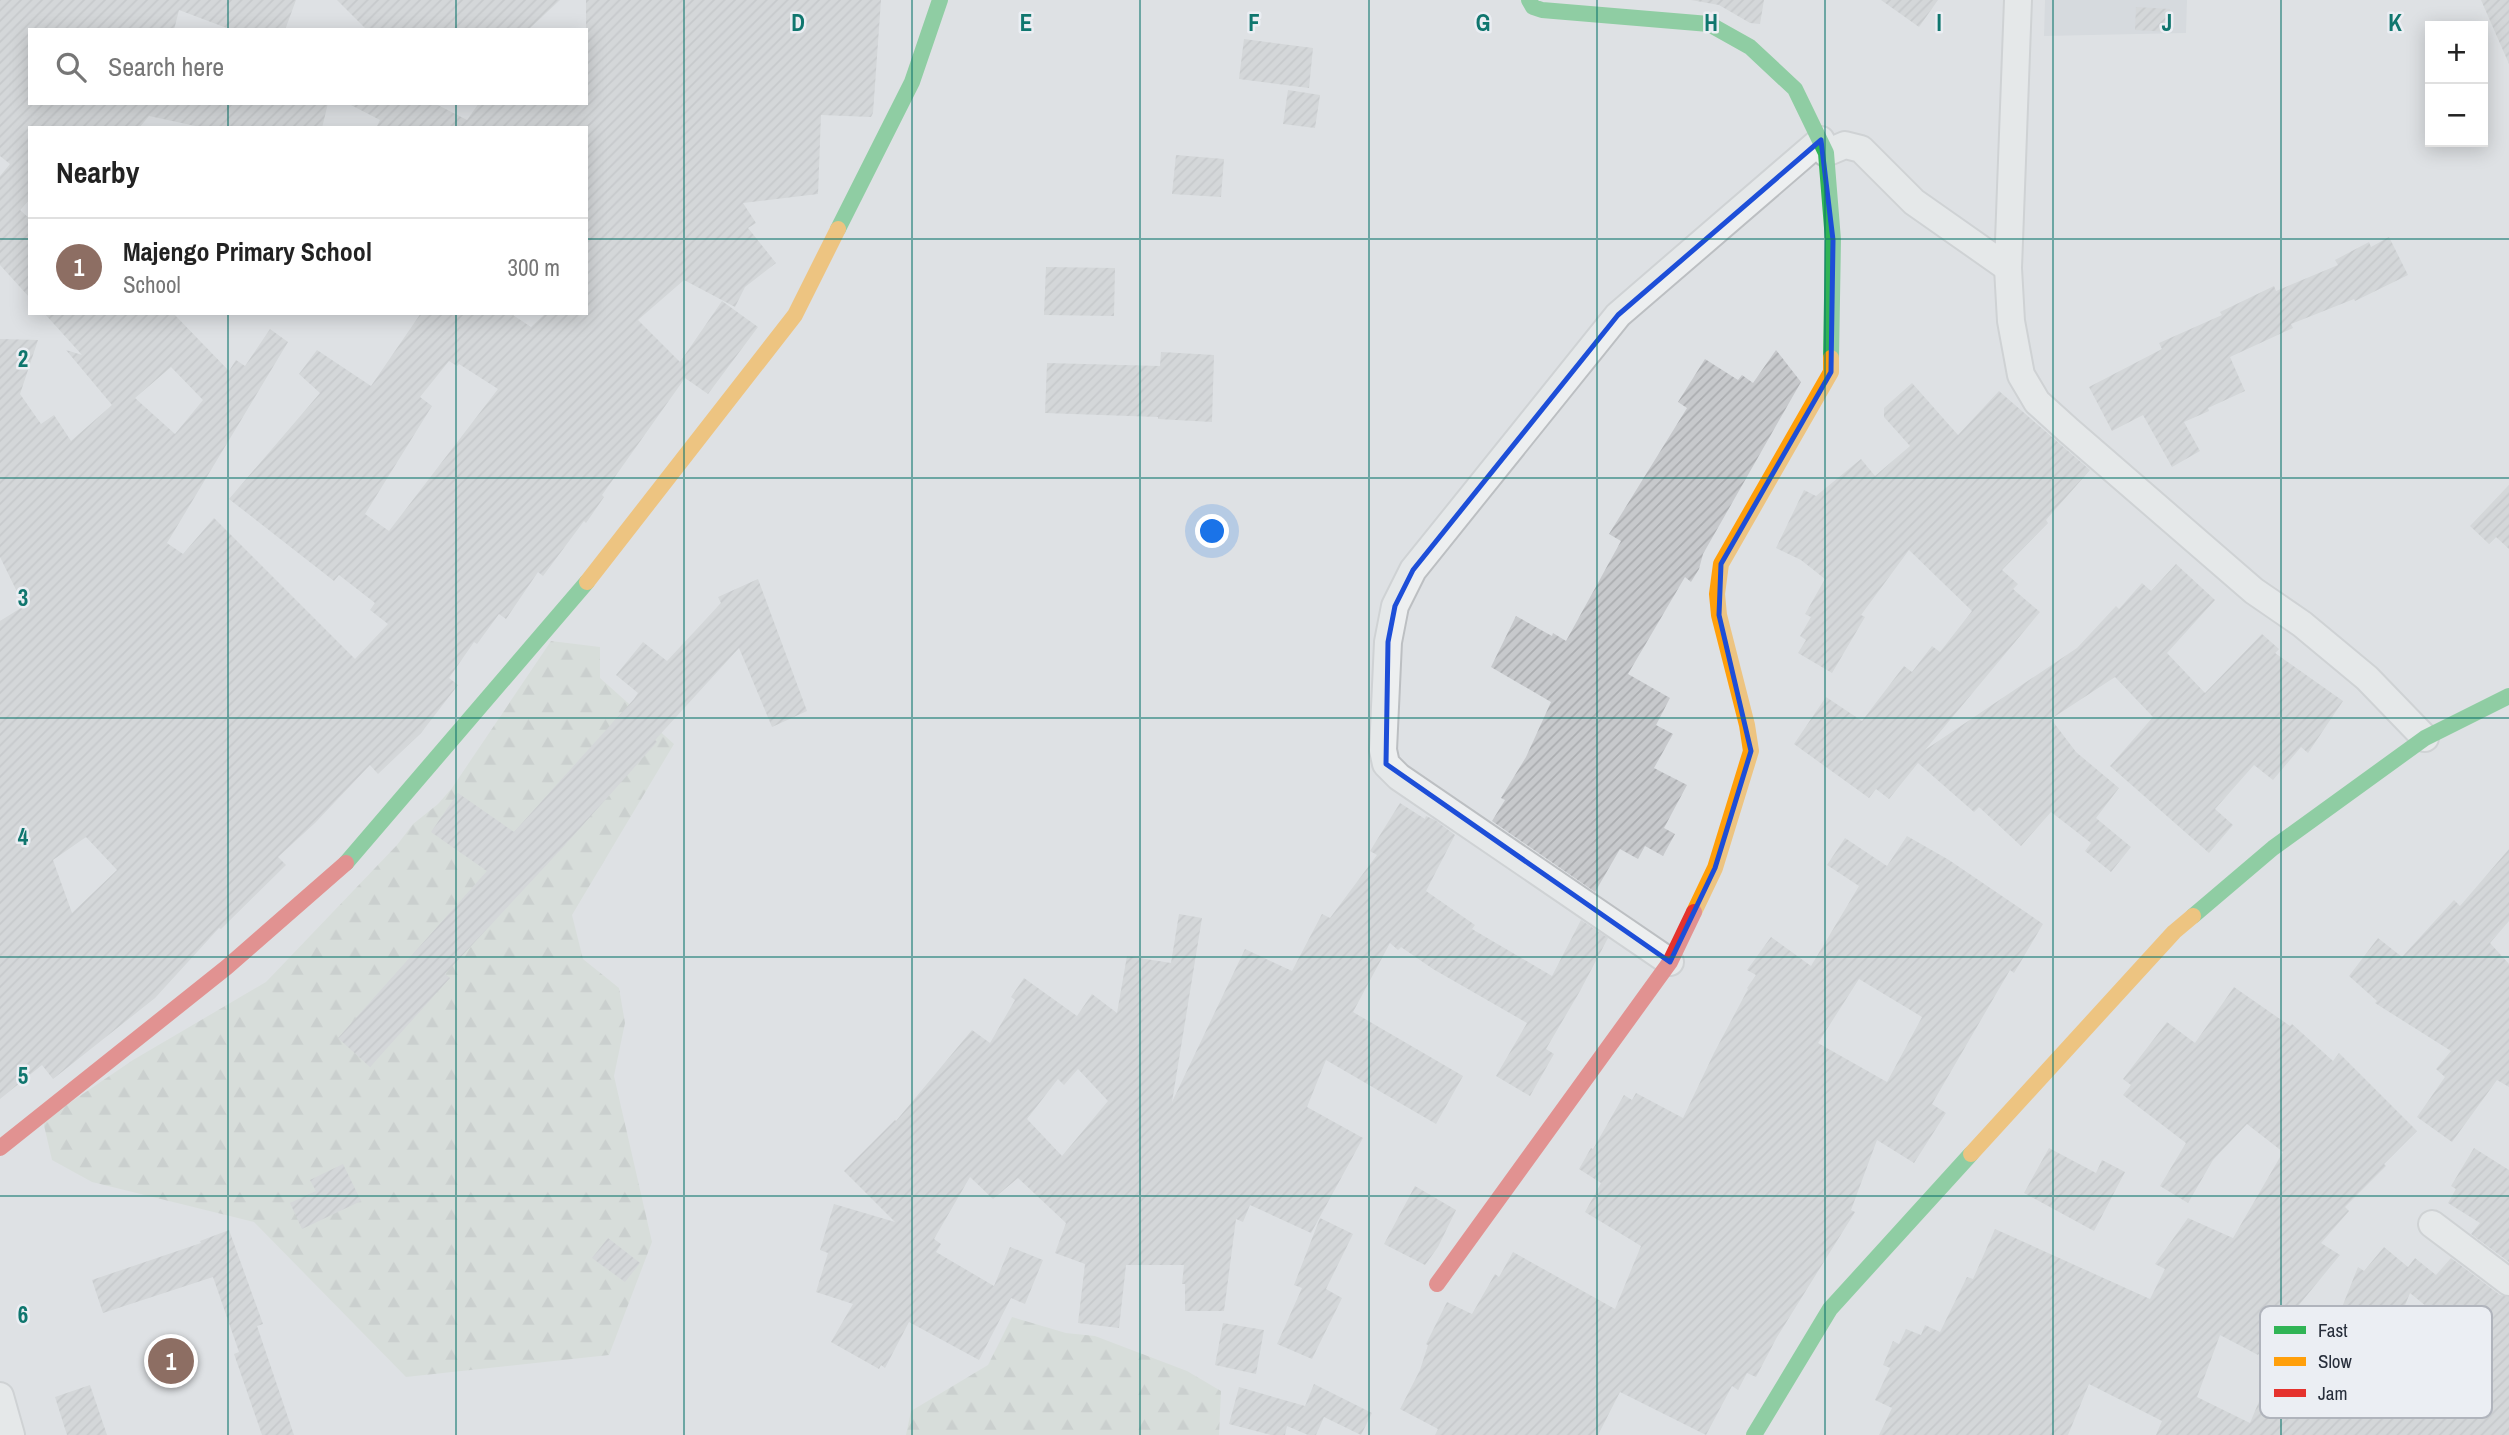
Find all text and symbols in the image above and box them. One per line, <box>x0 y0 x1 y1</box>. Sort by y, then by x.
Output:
text: D <box>791 7 805 38</box>
text: E <box>1020 7 1032 38</box>
text: F <box>1248 7 1260 38</box>
text: G <box>1476 7 1490 38</box>
text: H <box>1704 7 1718 38</box>
text: I <box>1936 7 1942 38</box>
text: J <box>2162 7 2172 38</box>
text: K <box>2388 7 2402 38</box>
map controls <box>2425 21 2488 147</box>
button: + <box>2425 21 2488 84</box>
search box <box>28 28 588 105</box>
icon: search <box>52 48 90 86</box>
text: Search here <box>108 49 224 84</box>
button: − <box>2425 84 2488 147</box>
text: Nearby <box>56 152 139 192</box>
text: Majengo Primary School <box>123 234 372 269</box>
text: 1 <box>74 252 84 283</box>
text: 300 m <box>508 252 560 283</box>
text: School <box>123 269 181 300</box>
text: 2 <box>18 343 28 374</box>
your location <box>1195 514 1229 548</box>
text: 3 <box>18 582 28 613</box>
text: 4 <box>18 821 29 852</box>
text: 5 <box>18 1060 28 1091</box>
text: 6 <box>18 1299 28 1330</box>
legend <box>2260 1306 2492 1418</box>
text: Fast <box>2318 1317 2348 1343</box>
pin: 1 <box>148 1335 194 1387</box>
text: Slow <box>2318 1348 2353 1374</box>
text: Jam <box>2318 1380 2347 1406</box>

